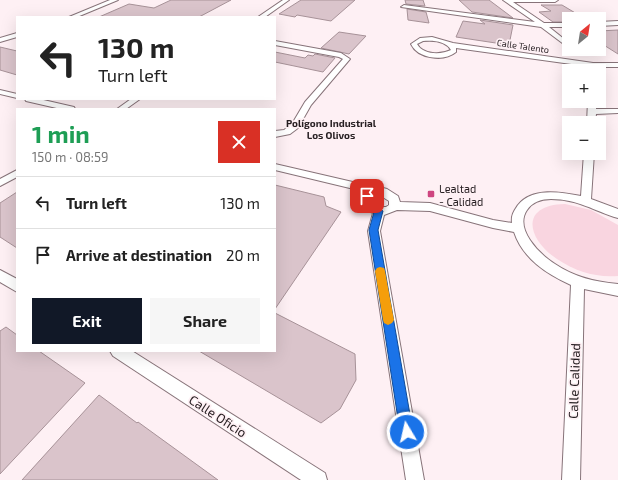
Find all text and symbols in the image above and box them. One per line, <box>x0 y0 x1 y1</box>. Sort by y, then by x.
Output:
north arrow <box>562 12 606 56</box>
map controls <box>562 12 606 160</box>
text: 130 m <box>98 30 174 64</box>
icon: left <box>32 32 84 84</box>
street label: Calle Talento <box>496 37 550 55</box>
text: Turn left <box>98 64 168 86</box>
button: + <box>562 64 606 108</box>
button: − <box>562 116 606 160</box>
district label: Polígono Industrial Los Olivos <box>286 117 377 141</box>
text: 1 min <box>32 119 90 148</box>
button: close <box>218 121 260 163</box>
text: 150 m · 08:59 <box>32 149 108 165</box>
pin <box>350 179 384 213</box>
place label: Lealtad - Calidad <box>439 182 483 208</box>
icon: arrive <box>356 185 378 207</box>
marker: Lealtad - Calidad <box>426 189 436 199</box>
icon: left <box>32 192 54 214</box>
text: Turn left <box>66 194 127 212</box>
text: 130 m <box>220 194 260 212</box>
icon: arrive <box>32 244 54 266</box>
text: Arrive at destination <box>66 246 212 264</box>
text: 20 m <box>226 246 260 264</box>
button: Exit <box>32 298 142 344</box>
button: Share <box>150 298 260 344</box>
street label: Calle Calidad <box>565 343 583 419</box>
street label: Calle Oficio <box>186 391 250 441</box>
position arrow <box>386 411 428 453</box>

